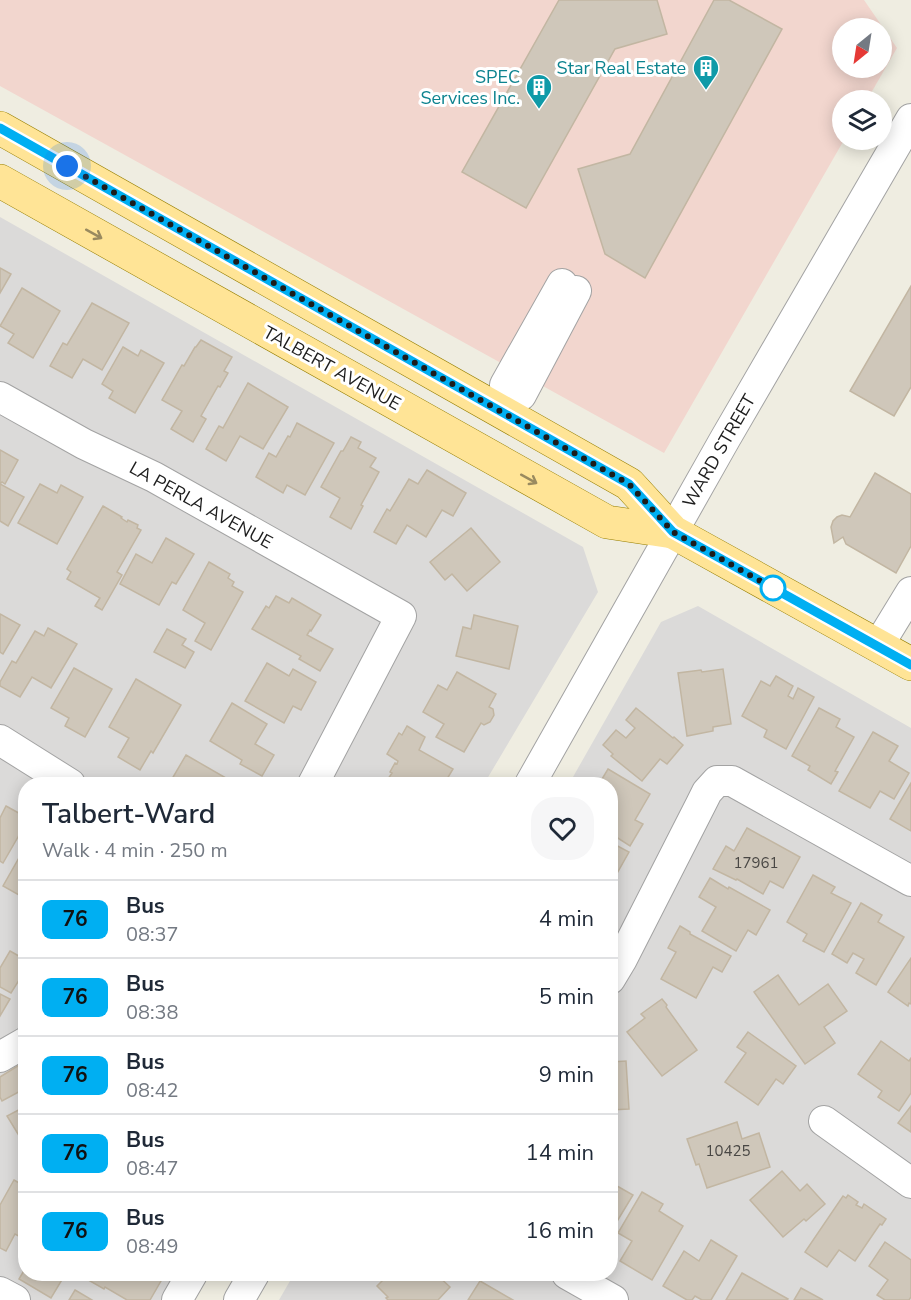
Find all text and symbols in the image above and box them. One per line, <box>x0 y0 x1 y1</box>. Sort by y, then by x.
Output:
north arrow <box>832 18 892 78</box>
map controls <box>832 18 892 150</box>
building icon: Star Real Estate <box>691 53 721 91</box>
place label: Star Real Estate <box>557 56 686 80</box>
place label: SPEC Services Inc. <box>420 65 520 110</box>
building icon: SPEC Services Inc. <box>524 72 554 110</box>
button: layers <box>832 90 892 150</box>
your location <box>52 151 82 181</box>
one-way arrow <box>84 229 102 240</box>
street label: TALBERT AVENUE <box>259 320 405 416</box>
street label: WARD STREET <box>677 390 761 512</box>
street label: LA PERLA AVENUE <box>125 456 277 554</box>
one-way arrow <box>520 474 538 485</box>
unlabelled marker <box>760 575 786 601</box>
text: Talbert-Ward <box>42 795 215 833</box>
button: heart <box>531 797 594 860</box>
text: Walk · 4 min · 250 m <box>42 837 228 864</box>
house number: 17961 <box>733 853 779 873</box>
text: Bus <box>126 891 165 921</box>
text: 4 min <box>539 904 594 934</box>
text: 76 <box>62 905 88 933</box>
text: 08:37 <box>126 921 179 948</box>
text: Bus <box>126 969 165 999</box>
text: 5 min <box>539 982 594 1012</box>
text: 76 <box>62 983 88 1011</box>
text: 08:38 <box>126 999 179 1026</box>
text: Bus <box>126 1047 165 1077</box>
text: 9 min <box>539 1060 594 1090</box>
text: 76 <box>62 1061 88 1089</box>
text: 08:42 <box>126 1077 179 1104</box>
text: Bus <box>126 1125 165 1155</box>
text: 14 min <box>526 1138 594 1168</box>
text: 76 <box>62 1139 88 1167</box>
house number: 10425 <box>705 1141 751 1161</box>
text: 08:47 <box>126 1155 179 1182</box>
text: Bus <box>126 1203 165 1233</box>
text: 16 min <box>526 1216 594 1246</box>
text: 76 <box>62 1217 88 1245</box>
text: 08:49 <box>126 1233 179 1260</box>

